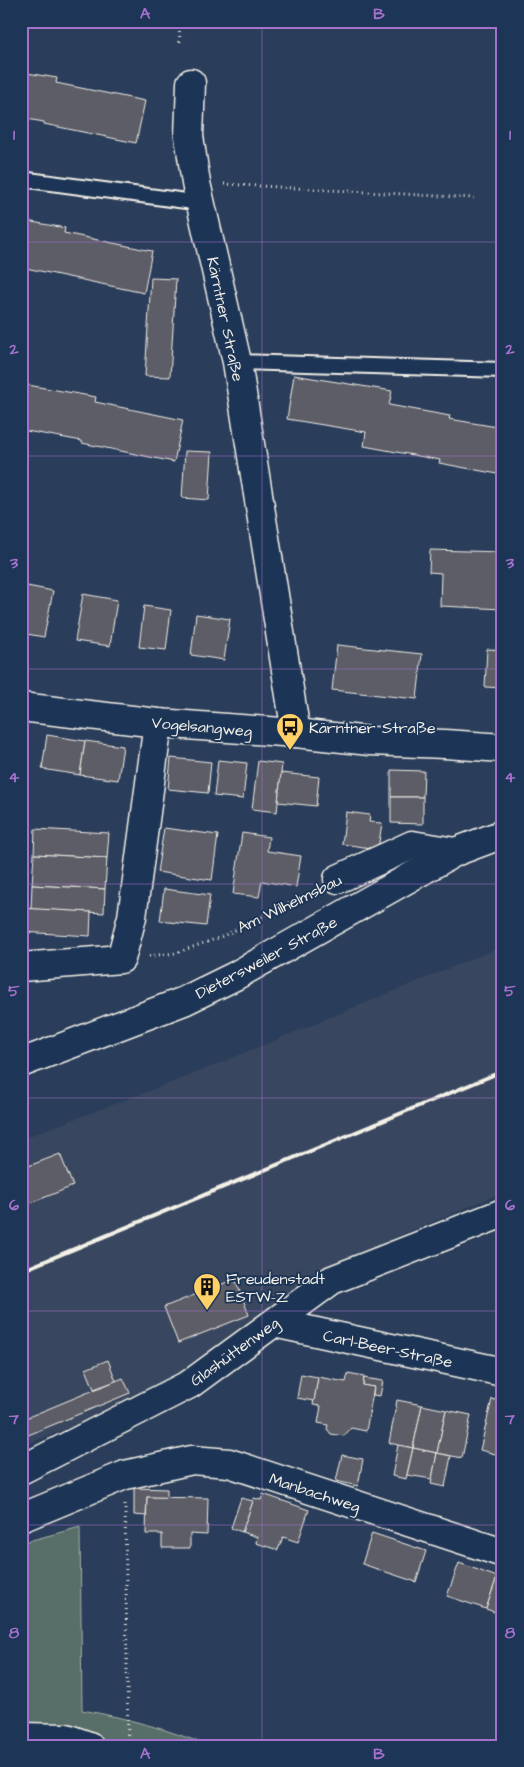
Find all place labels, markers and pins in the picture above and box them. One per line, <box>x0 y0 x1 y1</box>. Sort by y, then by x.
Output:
bus stop icon: Kärntner Straße <box>275 712 305 751</box>
place label: Kärntner Straße <box>309 717 436 739</box>
place label: Freudenstadt ESTW-Z <box>226 1268 325 1308</box>
building icon: Freudenstadt ESTW-Z <box>192 1272 222 1311</box>

